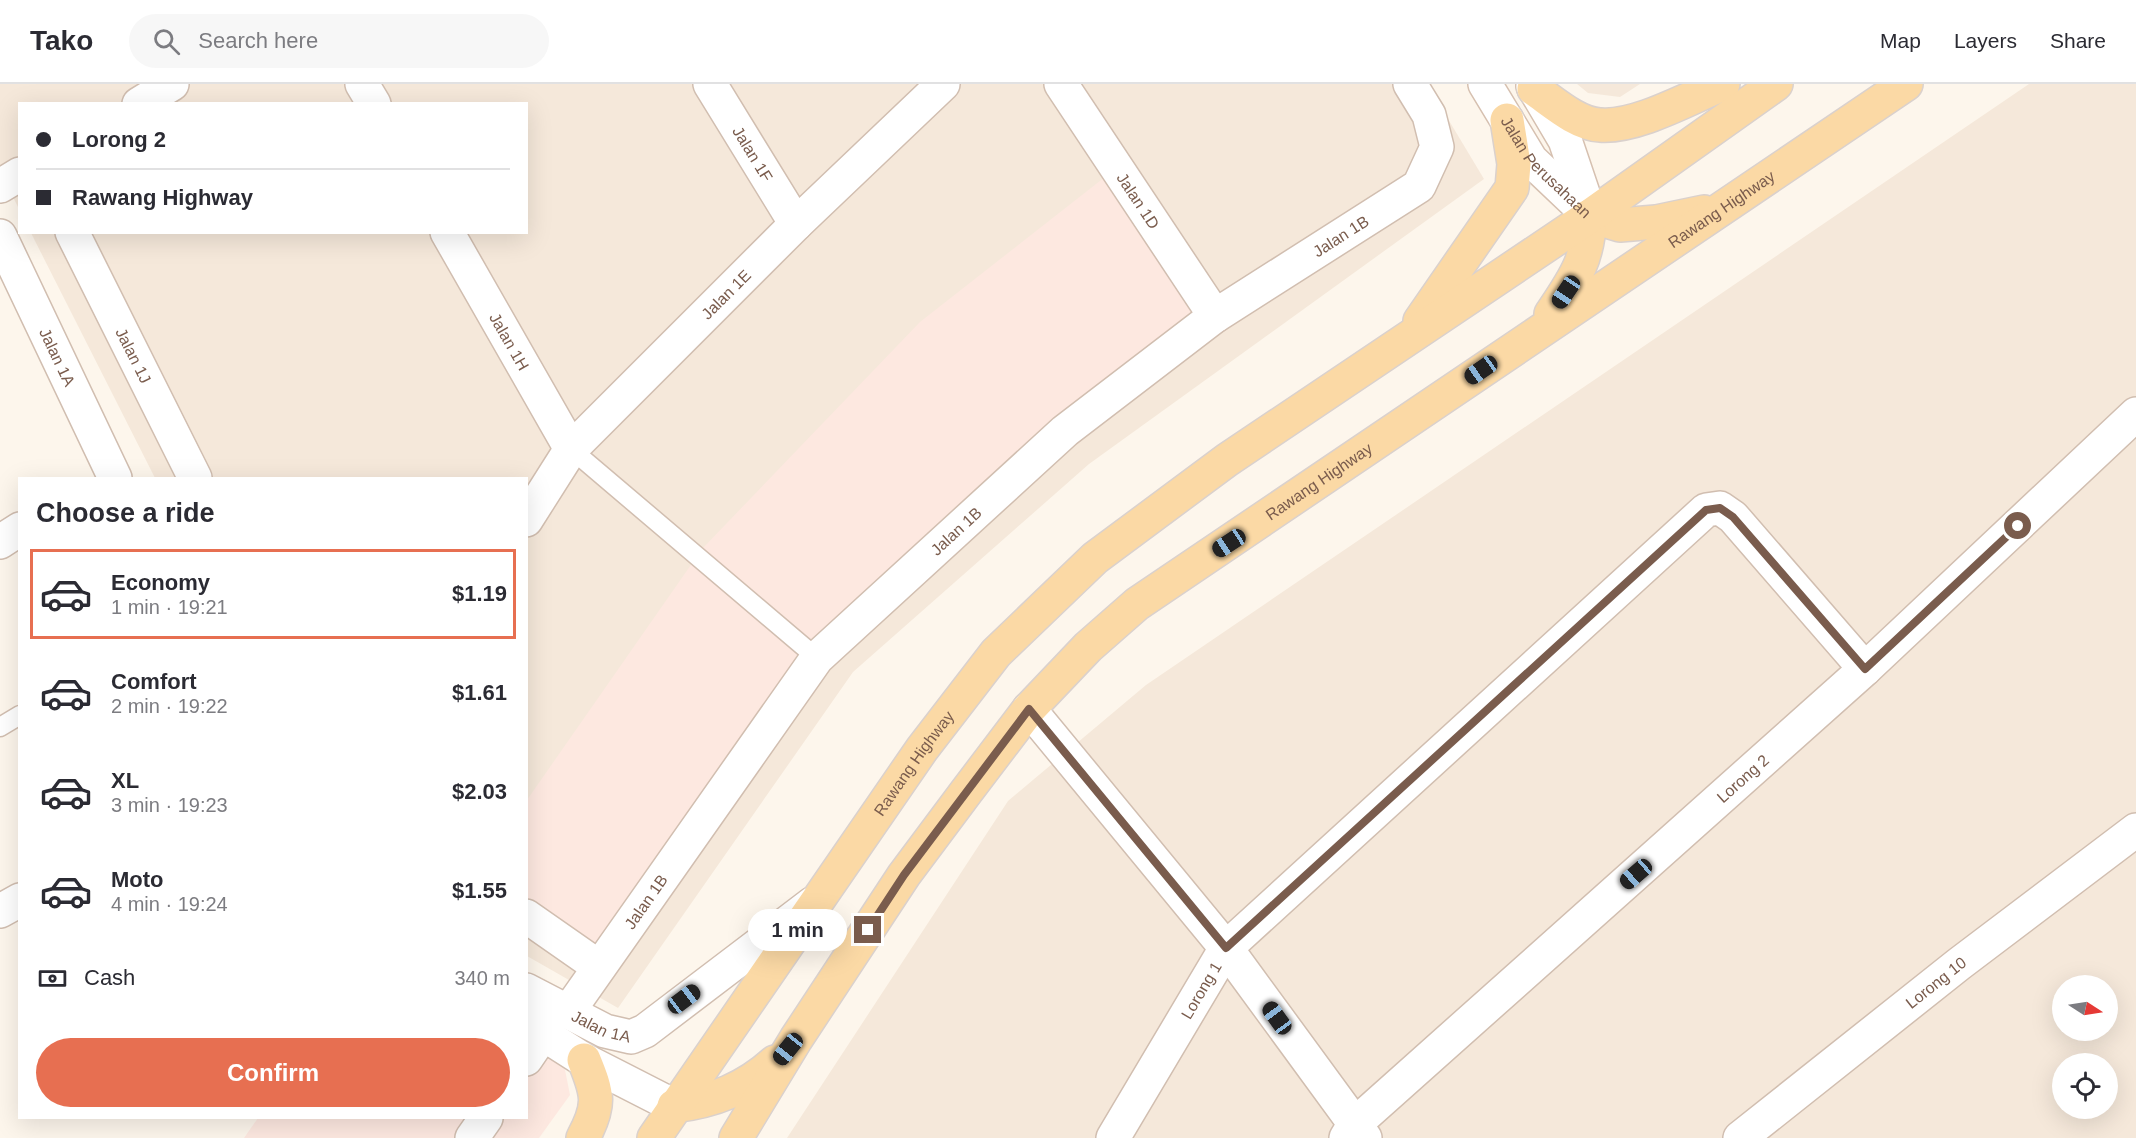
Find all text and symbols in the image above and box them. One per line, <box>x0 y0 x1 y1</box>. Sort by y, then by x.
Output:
search box <box>129 14 549 68</box>
text: Tako <box>30 25 93 56</box>
icon: search <box>150 25 183 58</box>
text: Search here <box>198 28 318 53</box>
text: Map <box>1880 29 1921 52</box>
text: Layers <box>1954 29 2017 52</box>
text: Share <box>2050 29 2106 52</box>
street label: Jalan Perusahaan <box>1498 114 1594 221</box>
street label: Jalan 1F <box>729 124 776 185</box>
text: Lorong 2 <box>72 127 166 152</box>
street label: Rawang Highway <box>1665 167 1778 251</box>
street label: Jalan 1D <box>1113 170 1163 232</box>
text: Rawang Highway <box>72 185 253 210</box>
street label: Jalan 1B <box>1310 212 1372 260</box>
street label: Jalan 1E <box>698 266 754 323</box>
car <box>1548 272 1584 312</box>
street label: Jalan 1H <box>486 310 532 373</box>
street label: Jalan 1A <box>36 325 78 389</box>
street label: Jalan 1J <box>112 325 154 386</box>
car <box>1461 352 1501 388</box>
street label: Rawang Highway <box>1263 440 1375 524</box>
text: Choose a ride <box>36 498 215 528</box>
street label: Jalan 1B <box>927 504 985 559</box>
route start <box>2004 512 2031 539</box>
car <box>1209 526 1249 560</box>
icon: car <box>39 567 93 621</box>
text: Economy <box>111 570 210 595</box>
text: $1.19 <box>452 581 507 606</box>
text: 1 min · 19:21 <box>111 596 228 618</box>
icon: car <box>39 666 93 720</box>
text: Comfort <box>111 669 197 694</box>
text: $1.61 <box>452 680 507 705</box>
text: 2 min · 19:22 <box>111 695 228 717</box>
street label: Rawang Highway <box>871 708 957 819</box>
street label: Lorong 2 <box>1714 751 1772 806</box>
icon: car <box>39 765 93 819</box>
text: XL <box>111 768 139 793</box>
text: $2.03 <box>452 779 507 804</box>
text: 3 min · 19:23 <box>111 794 228 816</box>
car <box>1617 855 1655 893</box>
icon: car <box>39 864 93 918</box>
text: Moto <box>111 867 164 892</box>
street label: Jalan 1B <box>621 871 671 932</box>
text: $1.55 <box>452 878 507 903</box>
text: 4 min · 19:24 <box>111 893 228 915</box>
callout: 1 min <box>748 909 847 951</box>
route end <box>854 916 881 943</box>
text: 1 min <box>771 919 824 941</box>
street label: Lorong 10 <box>1903 954 1970 1012</box>
street label: Lorong 1 <box>1178 959 1225 1022</box>
icon: cash <box>36 962 69 995</box>
text: Cash <box>84 965 135 990</box>
text: 340 m <box>454 967 510 989</box>
north arrow <box>2052 975 2118 1041</box>
map controls <box>2052 975 2118 1119</box>
car <box>664 981 704 1017</box>
car <box>1259 998 1295 1038</box>
street label: Jalan 1A <box>569 1007 633 1046</box>
car <box>770 1029 806 1069</box>
button: Confirm <box>36 1038 510 1107</box>
button: locate <box>2052 1053 2118 1119</box>

